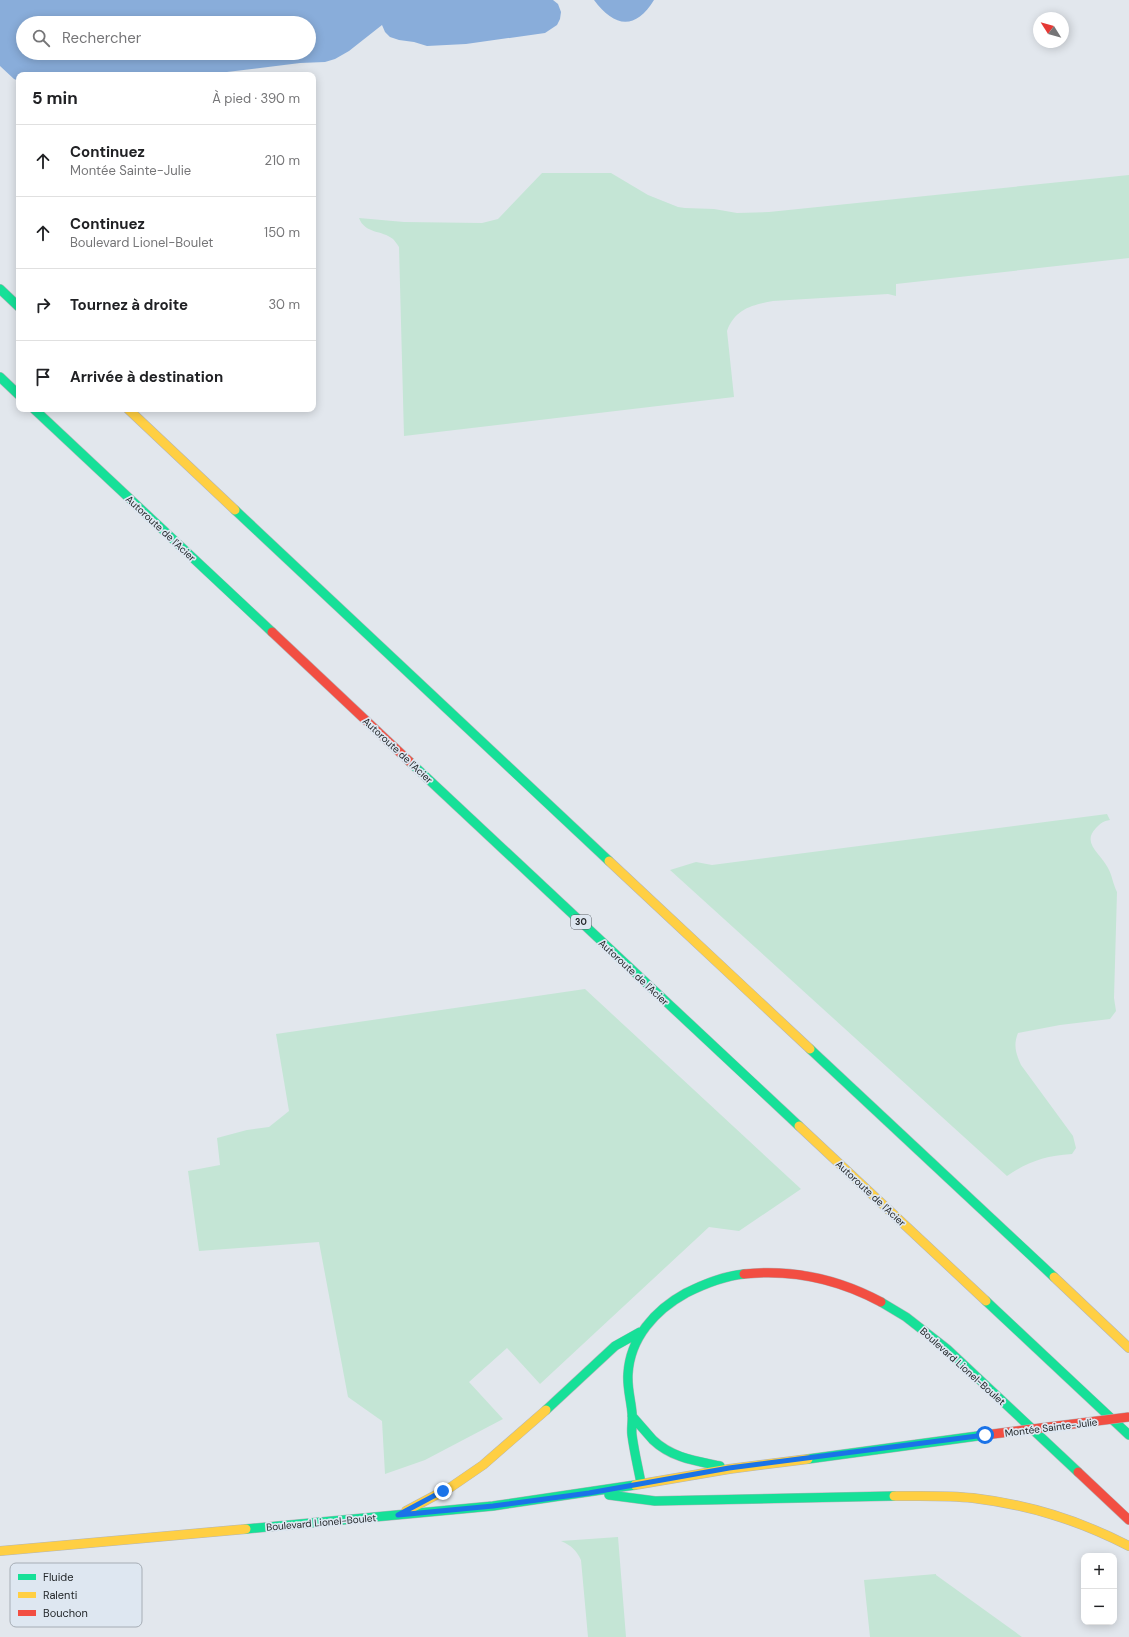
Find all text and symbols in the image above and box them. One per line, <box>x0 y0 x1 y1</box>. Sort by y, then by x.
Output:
north arrow <box>1033 12 1069 48</box>
search box <box>16 16 316 60</box>
icon: search <box>30 27 52 49</box>
text: Rechercher <box>62 28 141 48</box>
text: 5 min <box>32 87 78 109</box>
text: À pied · 390 m <box>212 90 300 107</box>
text: Continuez <box>70 142 145 162</box>
icon: ahead <box>32 150 54 172</box>
text: 210 m <box>265 152 300 169</box>
text: Montée Sainte-Julie <box>70 162 191 179</box>
text: Continuez <box>70 214 145 234</box>
icon: ahead <box>32 222 54 244</box>
text: 150 m <box>264 224 300 241</box>
text: Boulevard Lionel-Boulet <box>70 234 213 251</box>
icon: right <box>32 294 54 316</box>
text: Tournez à droite <box>70 295 188 315</box>
text: 30 m <box>268 296 300 313</box>
icon: arrive <box>32 366 54 388</box>
text: Arrivée à destination <box>70 367 223 387</box>
street label: Autoroute de l'Acier <box>123 493 199 564</box>
street label: Autoroute de l'Acier <box>360 715 436 786</box>
road number: 30 <box>571 915 591 929</box>
street label: Autoroute de l'Acier <box>596 937 672 1008</box>
street label: Autoroute de l'Acier <box>833 1158 909 1229</box>
street label: Boulevard Lionel-Boulet <box>917 1325 1008 1408</box>
street label: Montée Sainte-Julie <box>1004 1415 1098 1440</box>
route start <box>976 1426 994 1444</box>
route end <box>434 1482 452 1500</box>
street label: Boulevard Lionel-Boulet <box>266 1511 377 1534</box>
map controls <box>1081 1553 1117 1625</box>
button: + <box>1081 1553 1117 1589</box>
legend <box>10 1563 142 1627</box>
text: Fluide <box>43 1570 73 1584</box>
text: Ralenti <box>43 1588 77 1602</box>
button: − <box>1081 1589 1117 1625</box>
text: Bouchon <box>43 1606 88 1620</box>

